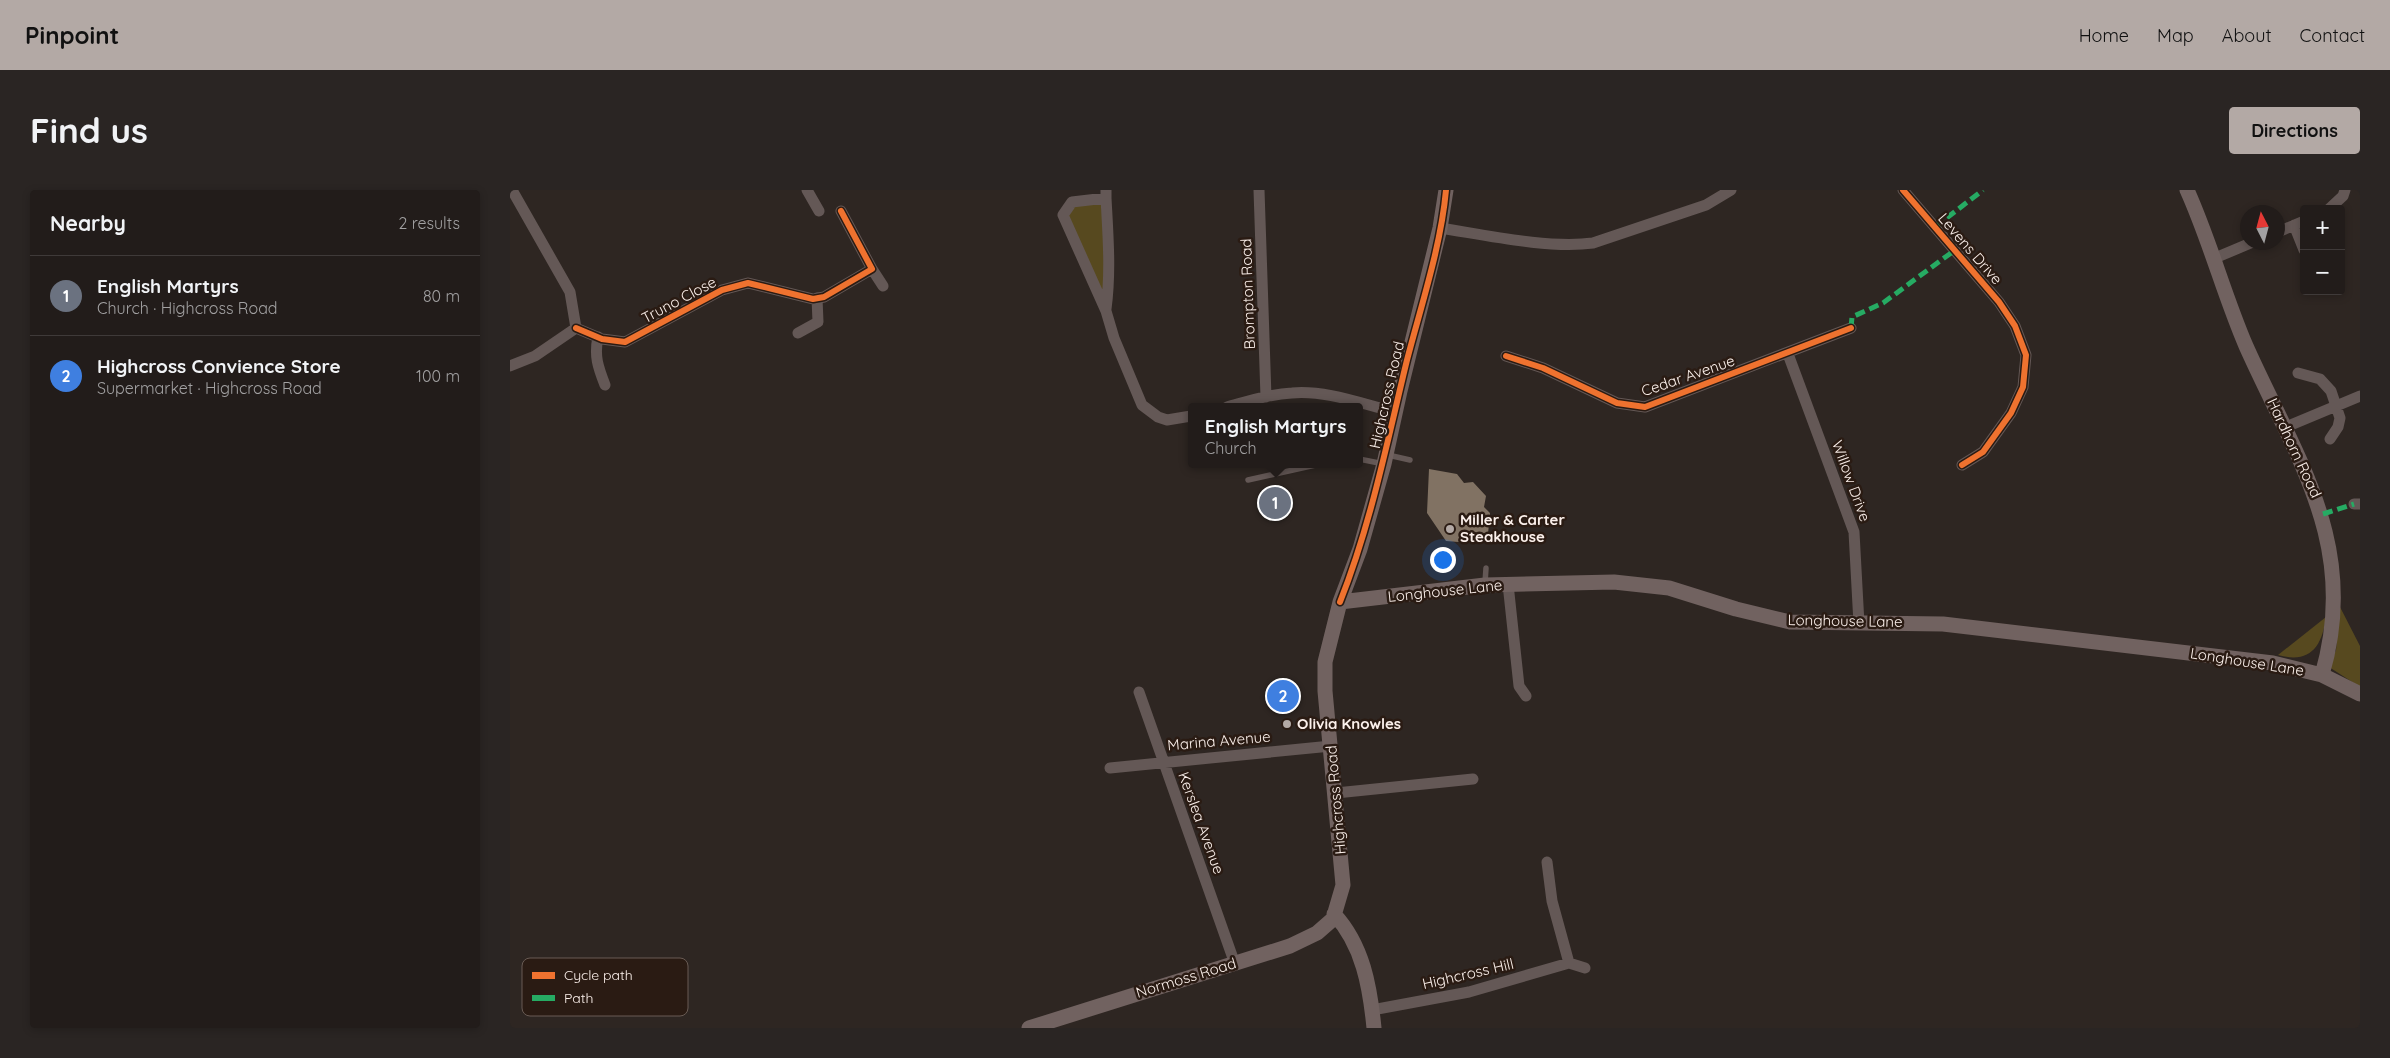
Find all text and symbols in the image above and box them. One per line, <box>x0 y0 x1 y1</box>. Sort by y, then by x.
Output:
text: Pinpoint <box>25 20 119 50</box>
text: Home <box>2079 24 2129 47</box>
text: Map <box>2157 24 2194 47</box>
text: About <box>2222 24 2272 47</box>
text: Contact <box>2300 24 2365 47</box>
button: Directions <box>2229 107 2360 154</box>
text: Find us <box>30 108 148 152</box>
north arrow <box>2240 205 2285 250</box>
map controls <box>2300 205 2345 295</box>
button: + <box>2300 205 2345 250</box>
street label: Levens Drive <box>1934 209 2007 288</box>
text: Nearby <box>50 210 126 236</box>
text: 2 results <box>398 213 460 233</box>
street label: Brompton Road <box>1236 238 1259 350</box>
button: − <box>2300 250 2345 295</box>
street label: Truno Close <box>638 272 719 327</box>
text: English Martyrs <box>97 274 239 298</box>
text: 1 <box>63 286 69 306</box>
text: 80 m <box>423 286 460 306</box>
text: Church · Highcross Road <box>97 298 278 318</box>
street label: Highcross Road <box>1365 339 1408 450</box>
street label: Cedar Avenue <box>1639 351 1737 400</box>
text: Highcross Convience Store <box>97 354 341 378</box>
text: 2 <box>61 366 71 386</box>
text: 100 m <box>416 366 460 386</box>
text: Supermarket · Highcross Road <box>97 378 322 398</box>
street label: Hardhorn Road <box>2263 395 2326 501</box>
popup <box>1188 403 1363 468</box>
text: English Martyrs <box>1205 414 1346 438</box>
text: Church <box>1205 438 1257 458</box>
street label: Willow Drive <box>1828 438 1875 524</box>
pin: 1 <box>1259 484 1291 522</box>
place label: Miller & Carter Steakhouse <box>1460 510 1565 546</box>
marker: Miller & Carter Steakhouse <box>1444 523 1456 535</box>
your location <box>1430 547 1456 573</box>
street label: Longhouse Lane <box>1387 575 1503 606</box>
street label: Longhouse Lane <box>1787 610 1903 631</box>
street label: Longhouse Lane <box>2189 643 2305 680</box>
pin: 2 <box>1267 677 1299 715</box>
place label: Olivia Knowles <box>1297 714 1401 733</box>
marker: Olivia Knowles <box>1281 718 1293 730</box>
street label: Marina Avenue <box>1167 727 1271 754</box>
street label: Highcross Road <box>1321 745 1350 855</box>
street label: Kerslea Avenue <box>1174 769 1229 877</box>
street label: Normoss Road <box>1133 953 1238 1002</box>
street label: Highcross Hill <box>1420 954 1515 993</box>
legend <box>522 958 688 1016</box>
text: Cycle path <box>564 966 633 984</box>
text: Path <box>564 989 593 1007</box>

